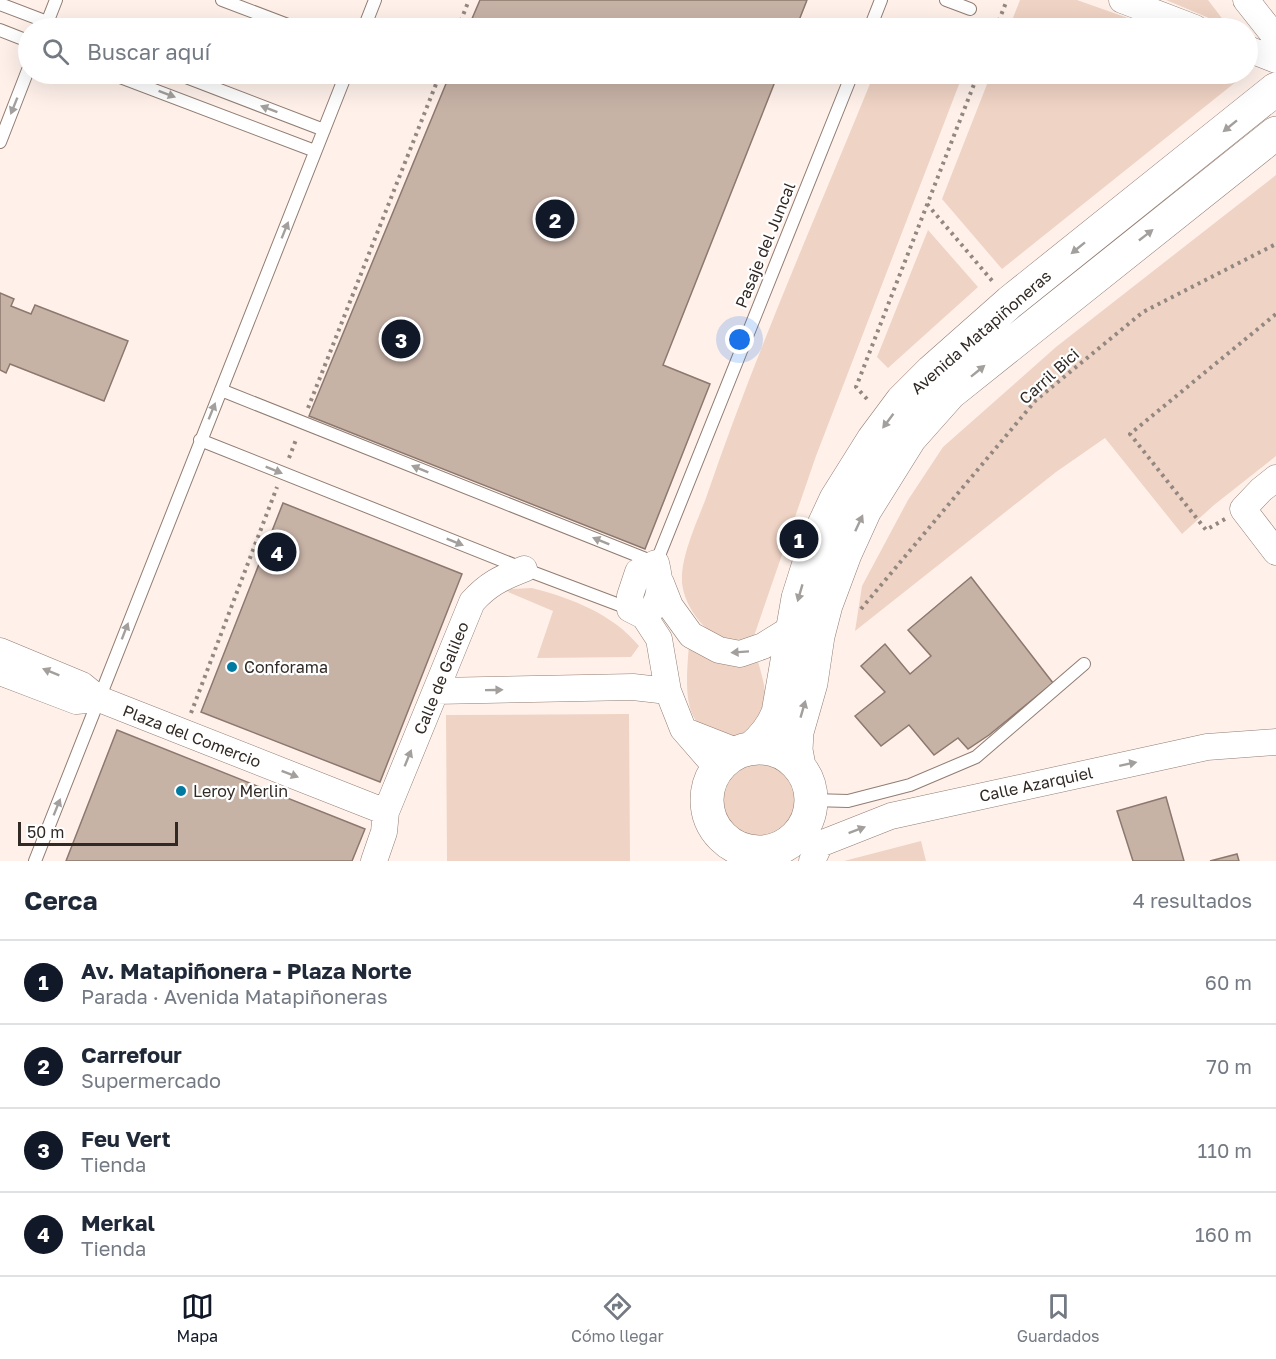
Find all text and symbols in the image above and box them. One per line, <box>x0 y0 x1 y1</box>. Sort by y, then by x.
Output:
search box <box>18 18 1258 84</box>
icon: search <box>39 35 72 68</box>
text: Buscar aquí <box>87 38 210 65</box>
one-way arrow <box>158 90 176 100</box>
one-way arrow <box>9 97 18 115</box>
one-way arrow <box>260 104 278 114</box>
one-way arrow <box>1223 119 1238 132</box>
street label: Pasaje del Juncal <box>731 179 799 311</box>
pin: 2 <box>536 196 574 242</box>
one-way arrow <box>281 221 290 239</box>
one-way arrow <box>1139 230 1154 242</box>
one-way arrow <box>1070 241 1086 254</box>
street label: Avenida Matapiñoneras <box>907 266 1055 398</box>
pin: 3 <box>382 316 420 362</box>
your location <box>725 325 754 354</box>
street label: Carril Bici <box>1015 344 1083 408</box>
one-way arrow <box>970 364 986 377</box>
one-way arrow <box>208 402 217 420</box>
one-way arrow <box>882 413 894 428</box>
one-way arrow <box>411 464 429 473</box>
one-way arrow <box>265 466 283 475</box>
one-way arrow <box>855 514 864 531</box>
pin: 1 <box>780 516 818 562</box>
pin: 4 <box>258 530 296 574</box>
one-way arrow <box>592 536 610 546</box>
one-way arrow <box>446 538 464 547</box>
one-way arrow <box>795 584 804 602</box>
street label: Calle de Galileo <box>409 619 473 737</box>
one-way arrow <box>120 622 130 640</box>
one-way arrow <box>730 647 749 656</box>
place label: Conforama <box>244 657 328 677</box>
marker: Conforama <box>225 660 239 674</box>
one-way arrow <box>42 667 60 676</box>
one-way arrow <box>485 685 504 695</box>
street label: Plaza del Comercio <box>120 700 264 772</box>
one-way arrow <box>799 700 809 718</box>
one-way arrow <box>403 748 413 766</box>
one-way arrow <box>1119 759 1138 768</box>
street label: Calle Azarquiel <box>977 762 1095 806</box>
one-way arrow <box>281 770 299 779</box>
place label: Leroy Merlin <box>193 781 288 801</box>
marker: Leroy Merlin <box>174 784 188 798</box>
one-way arrow <box>52 797 62 815</box>
scale bar <box>18 819 178 846</box>
text: 50 m <box>27 822 64 842</box>
one-way arrow <box>848 824 866 834</box>
text: Cerca <box>24 885 98 916</box>
text: 4 resultados <box>1133 888 1252 912</box>
text: Av. Matapiñonera - Plaza Norte <box>81 957 412 984</box>
text: 1 <box>38 970 49 994</box>
text: 60 m <box>1205 970 1252 994</box>
text: Parada · Avenida Matapiñoneras <box>81 984 388 1008</box>
text: Carrefour <box>81 1041 182 1068</box>
text: 2 <box>37 1054 50 1078</box>
text: 70 m <box>1206 1054 1252 1078</box>
text: Supermercado <box>81 1068 221 1092</box>
text: Feu Vert <box>81 1125 171 1152</box>
text: 3 <box>37 1138 50 1162</box>
text: 110 m <box>1198 1138 1252 1162</box>
text: Tienda <box>81 1152 146 1176</box>
text: Merkal <box>81 1209 155 1236</box>
text: 4 <box>37 1222 50 1246</box>
text: 160 m <box>1195 1222 1252 1246</box>
text: Tienda <box>81 1236 146 1260</box>
tab: Mapa <box>176 1290 218 1346</box>
tab: Cómo llegar <box>571 1290 664 1346</box>
tab: Guardados <box>1017 1290 1100 1346</box>

